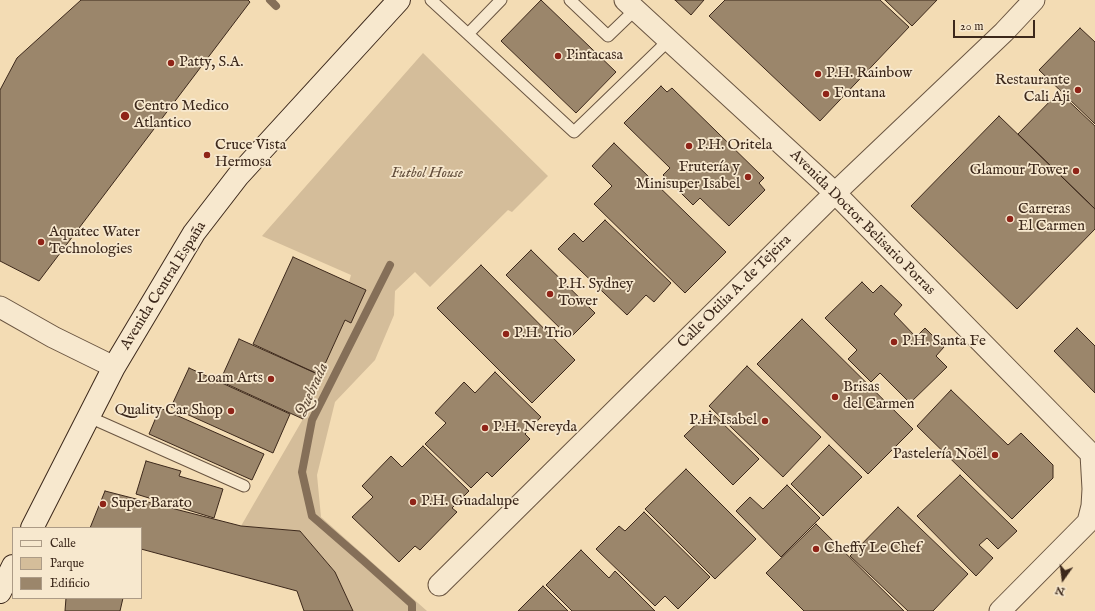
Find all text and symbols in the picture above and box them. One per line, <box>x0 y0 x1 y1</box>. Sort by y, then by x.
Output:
scale bar <box>955 12 1037 38</box>
text: 20 m <box>960 19 983 34</box>
place label: Pintacasa <box>566 47 623 65</box>
marker: Pintacasa <box>553 51 563 61</box>
place label: Patty, S.A. <box>179 54 243 72</box>
marker: Patty, S.A. <box>166 58 176 68</box>
place label: P.H. Rainbow <box>826 65 912 83</box>
marker: P.H. Rainbow <box>813 69 823 79</box>
place label: Restaurante Cali Aji <box>995 72 1070 107</box>
place label: Fontana <box>834 85 885 103</box>
marker: Restaurante Cali Aji <box>1073 85 1083 95</box>
marker: Fontana <box>821 89 831 99</box>
place label: Centro Medico Atlantico <box>134 98 229 133</box>
marker: Centro Medico Atlantico <box>119 110 131 122</box>
place label: Cruce Vista Hermosa <box>215 137 286 172</box>
place label: P.H. Oritela <box>697 137 772 155</box>
marker: P.H. Oritela <box>684 141 694 151</box>
street label: Avenida Doctor Belisario Porras <box>786 147 938 299</box>
marker: Cruce Vista Hermosa <box>202 150 212 160</box>
place label: Frutería y Minisuper Isabel <box>636 159 740 194</box>
place label: Glamour Tower <box>970 162 1068 180</box>
park label: Futbol House <box>391 165 463 183</box>
marker: Glamour Tower <box>1071 166 1081 176</box>
marker: Frutería y Minisuper Isabel <box>743 172 753 182</box>
place label: Carreras El Carmen <box>1018 201 1085 236</box>
marker: Carreras El Carmen <box>1005 214 1015 224</box>
street label: Avenida Central España <box>117 219 211 353</box>
place label: Aquatec Water Technologies <box>49 224 140 259</box>
street label: Calle Otilia A. de Tejeira <box>675 232 795 352</box>
marker: Aquatec Water Technologies <box>36 237 46 247</box>
place label: P.H. Sydney Tower <box>558 276 633 311</box>
marker: P.H. Sydney Tower <box>545 289 555 299</box>
place label: P.H. Trio <box>514 325 572 343</box>
marker: P.H. Trio <box>501 329 511 339</box>
place label: P.H. Santa Fe <box>902 333 986 351</box>
marker: P.H. Santa Fe <box>889 337 899 347</box>
water label: Quebrada <box>292 360 334 420</box>
place label: Loam Arts <box>197 370 263 388</box>
marker: Loam Arts <box>266 374 276 384</box>
place label: Brisas del Carmen <box>843 379 914 414</box>
marker: Brisas del Carmen <box>830 392 840 402</box>
place label: Quality Car Shop <box>115 402 223 420</box>
marker: Quality Car Shop <box>226 406 236 416</box>
place label: P.H. Isabel <box>689 412 757 430</box>
marker: P.H. Isabel <box>760 416 770 426</box>
place label: P.H. Nereyda <box>493 419 577 437</box>
marker: P.H. Nereyda <box>480 423 490 433</box>
place label: Pastelería Noël <box>893 446 987 464</box>
marker: Pastelería Noël <box>990 450 1000 460</box>
place label: P.H. Guadalupe <box>421 493 519 511</box>
place label: Super Barato <box>111 495 192 513</box>
marker: P.H. Guadalupe <box>408 497 418 507</box>
marker: Super Barato <box>98 499 108 509</box>
legend <box>12 527 142 599</box>
text: Calle <box>50 536 76 551</box>
place label: Cheffy Le Chef <box>824 540 921 558</box>
marker: Cheffy Le Chef <box>811 544 821 554</box>
text: Parque <box>50 556 84 571</box>
north arrow <box>1043 559 1083 599</box>
text: Edificio <box>50 576 90 591</box>
text: N <box>1054 583 1066 599</box>

